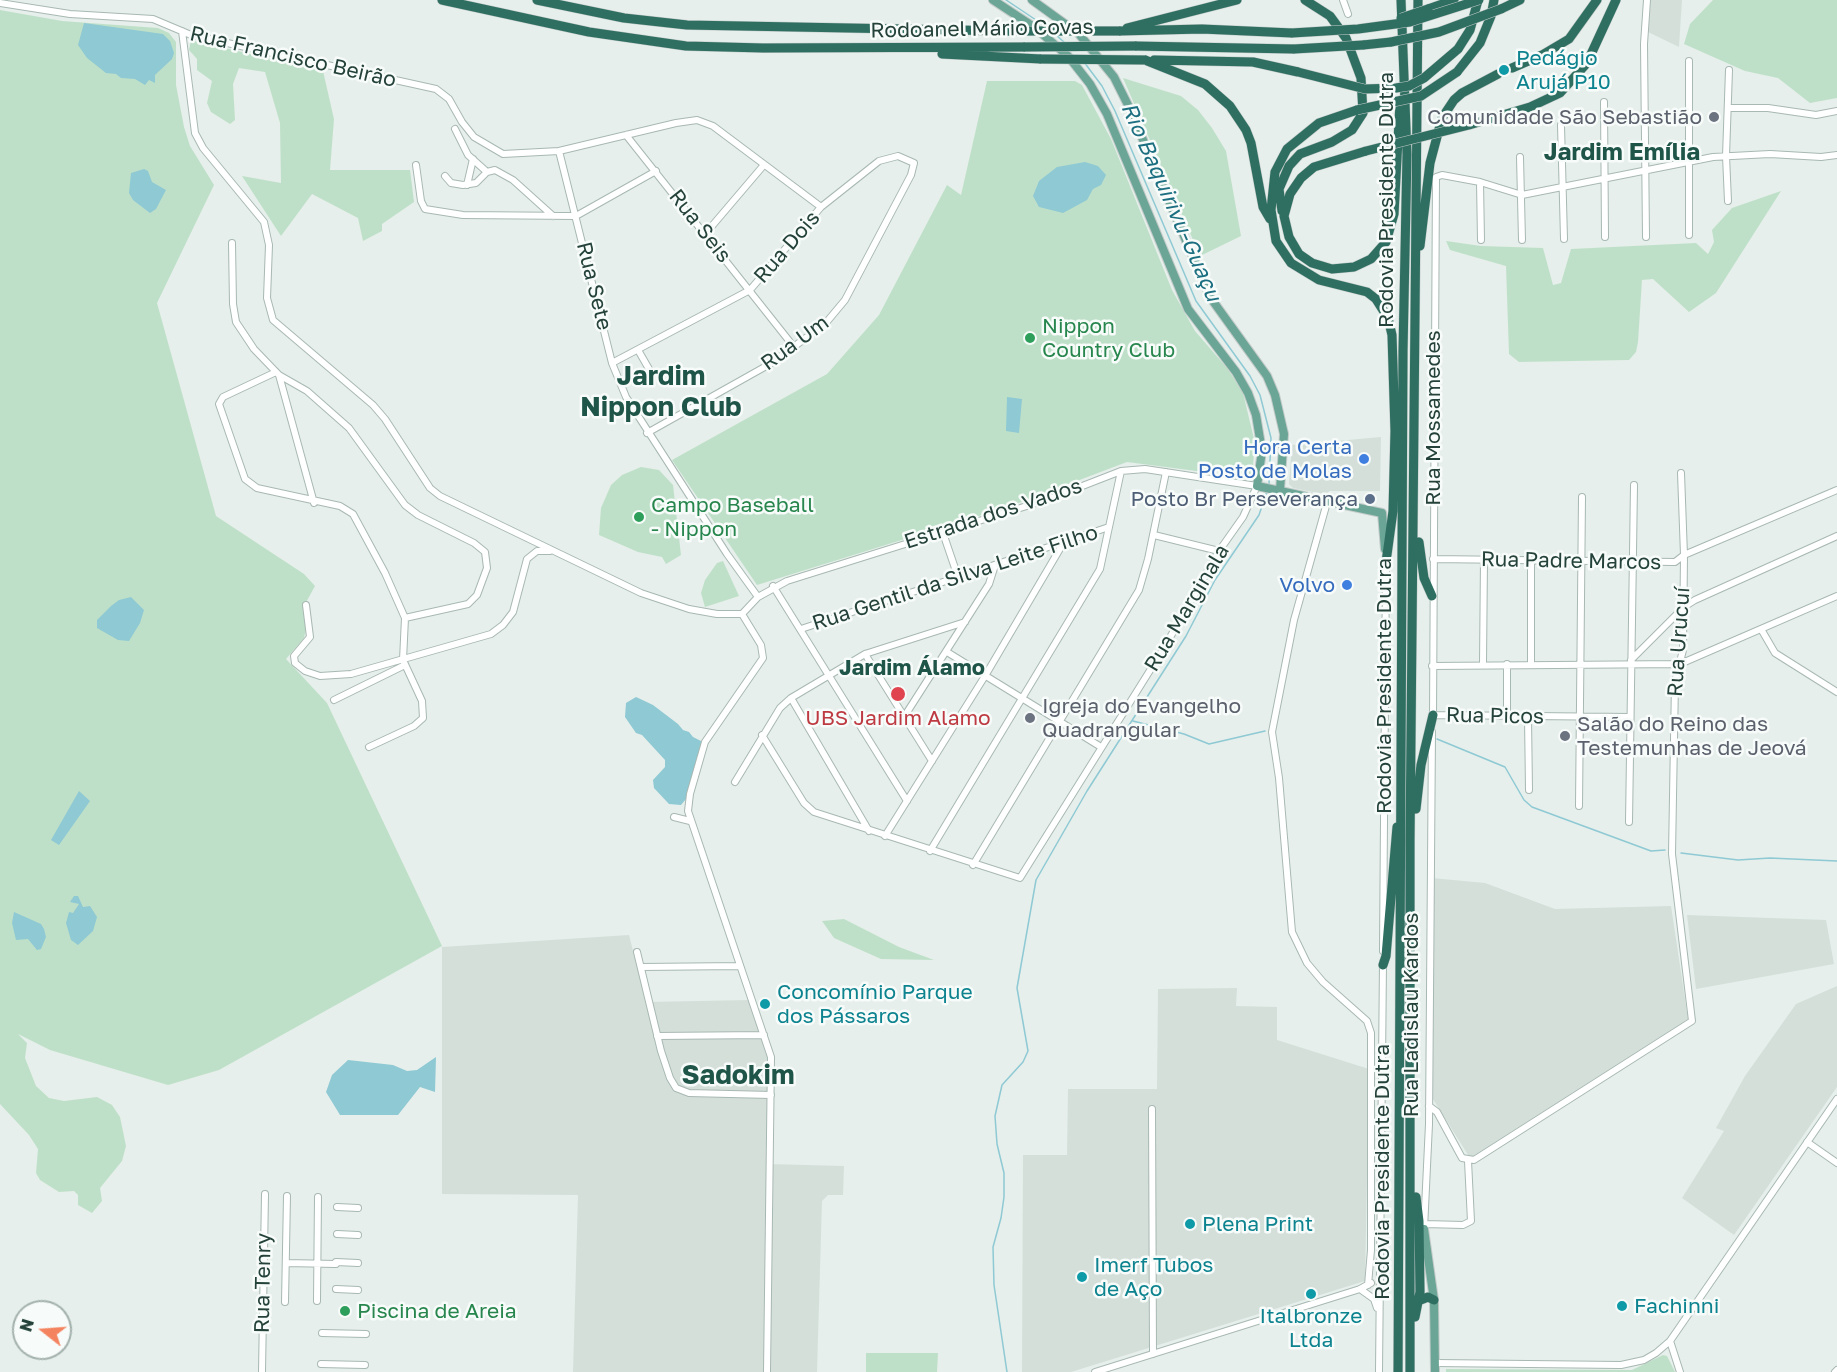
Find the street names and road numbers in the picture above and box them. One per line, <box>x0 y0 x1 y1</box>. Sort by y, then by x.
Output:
street label: Rodoanel Mário Covas <box>870 14 1094 44</box>
street label: Rua Francisco Beirão <box>187 21 399 93</box>
street label: Rodovia Presidente Dutra <box>1373 72 1399 328</box>
street label: Rua Seis <box>664 184 736 268</box>
street label: Rua Dois <box>749 206 825 288</box>
street label: Rua Sete <box>571 239 617 333</box>
street label: Rua Um <box>756 310 834 376</box>
street label: Rua Mossamedes <box>1420 330 1446 506</box>
street label: Estrada dos Vados <box>901 473 1085 555</box>
street label: Rua Gentil da Silva Leite Filho <box>809 520 1101 636</box>
street label: Rua Marginala <box>1139 540 1235 676</box>
street label: Rua Padre Marcos <box>1481 547 1661 575</box>
street label: Rodovia Presidente Dutra <box>1371 558 1397 814</box>
street label: Rua Urucuí <box>1663 586 1695 698</box>
street label: Rua Picos <box>1446 703 1544 729</box>
street label: Rua Ladislau Kardos <box>1398 913 1424 1117</box>
street label: Rodovia Presidente Dutra <box>1369 1044 1395 1300</box>
street label: Rua Tenry <box>250 1233 276 1333</box>

